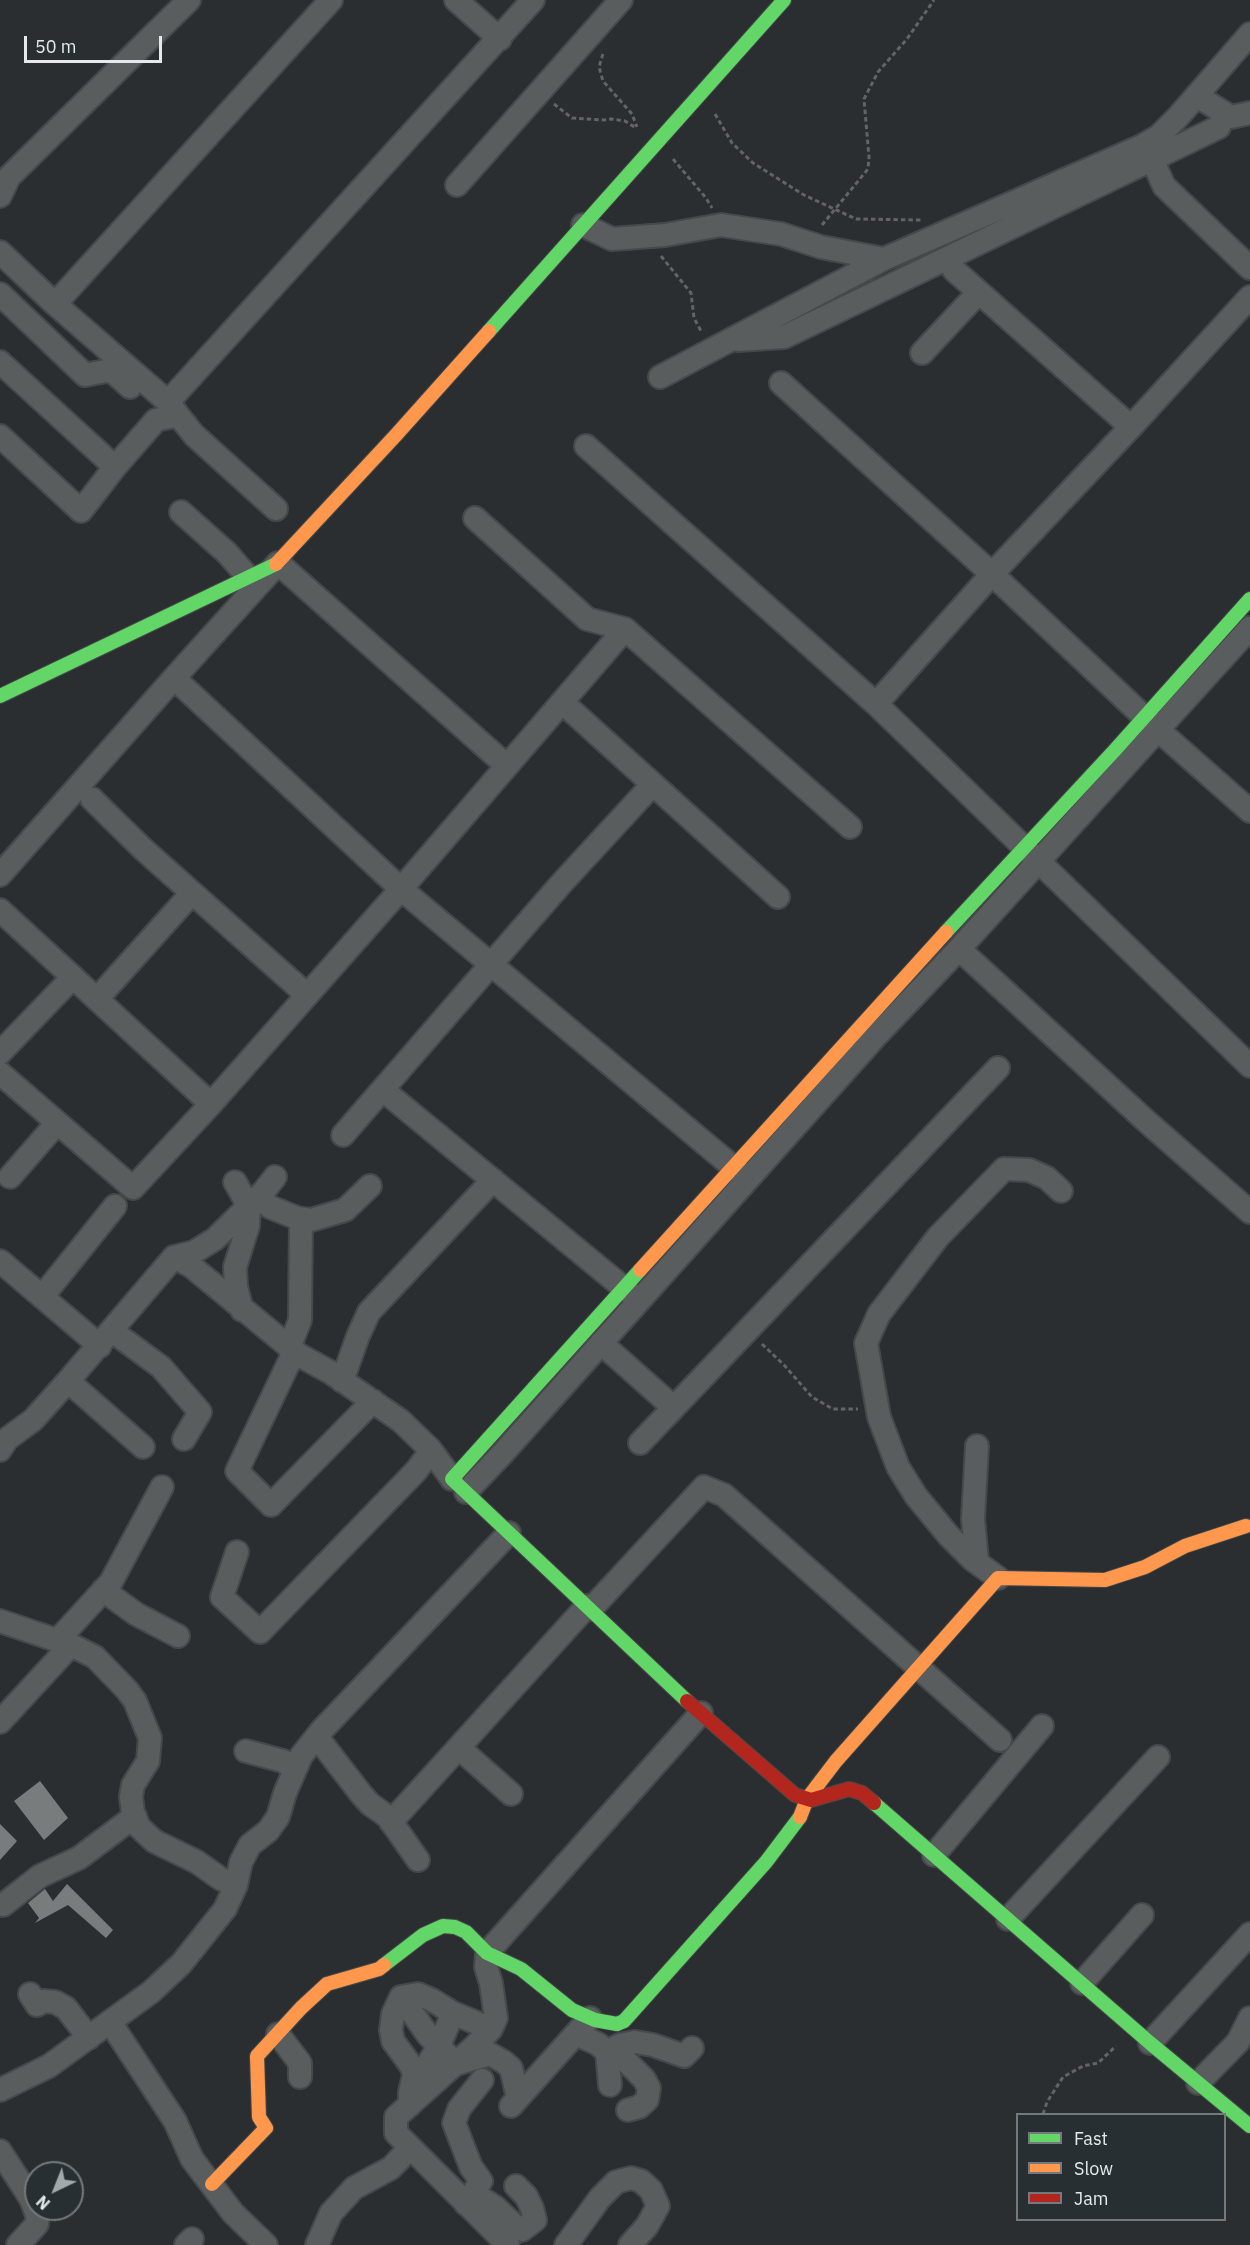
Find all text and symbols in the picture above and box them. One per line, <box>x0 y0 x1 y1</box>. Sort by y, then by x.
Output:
scale bar <box>27 24 165 62</box>
text: 50 m <box>35 35 77 58</box>
legend <box>1016 2113 1226 2221</box>
text: Fast <box>1074 2127 1108 2150</box>
text: Slow <box>1074 2157 1113 2180</box>
north arrow <box>24 2161 84 2221</box>
text: Jam <box>1074 2187 1109 2210</box>
text: N <box>32 2191 54 2214</box>

